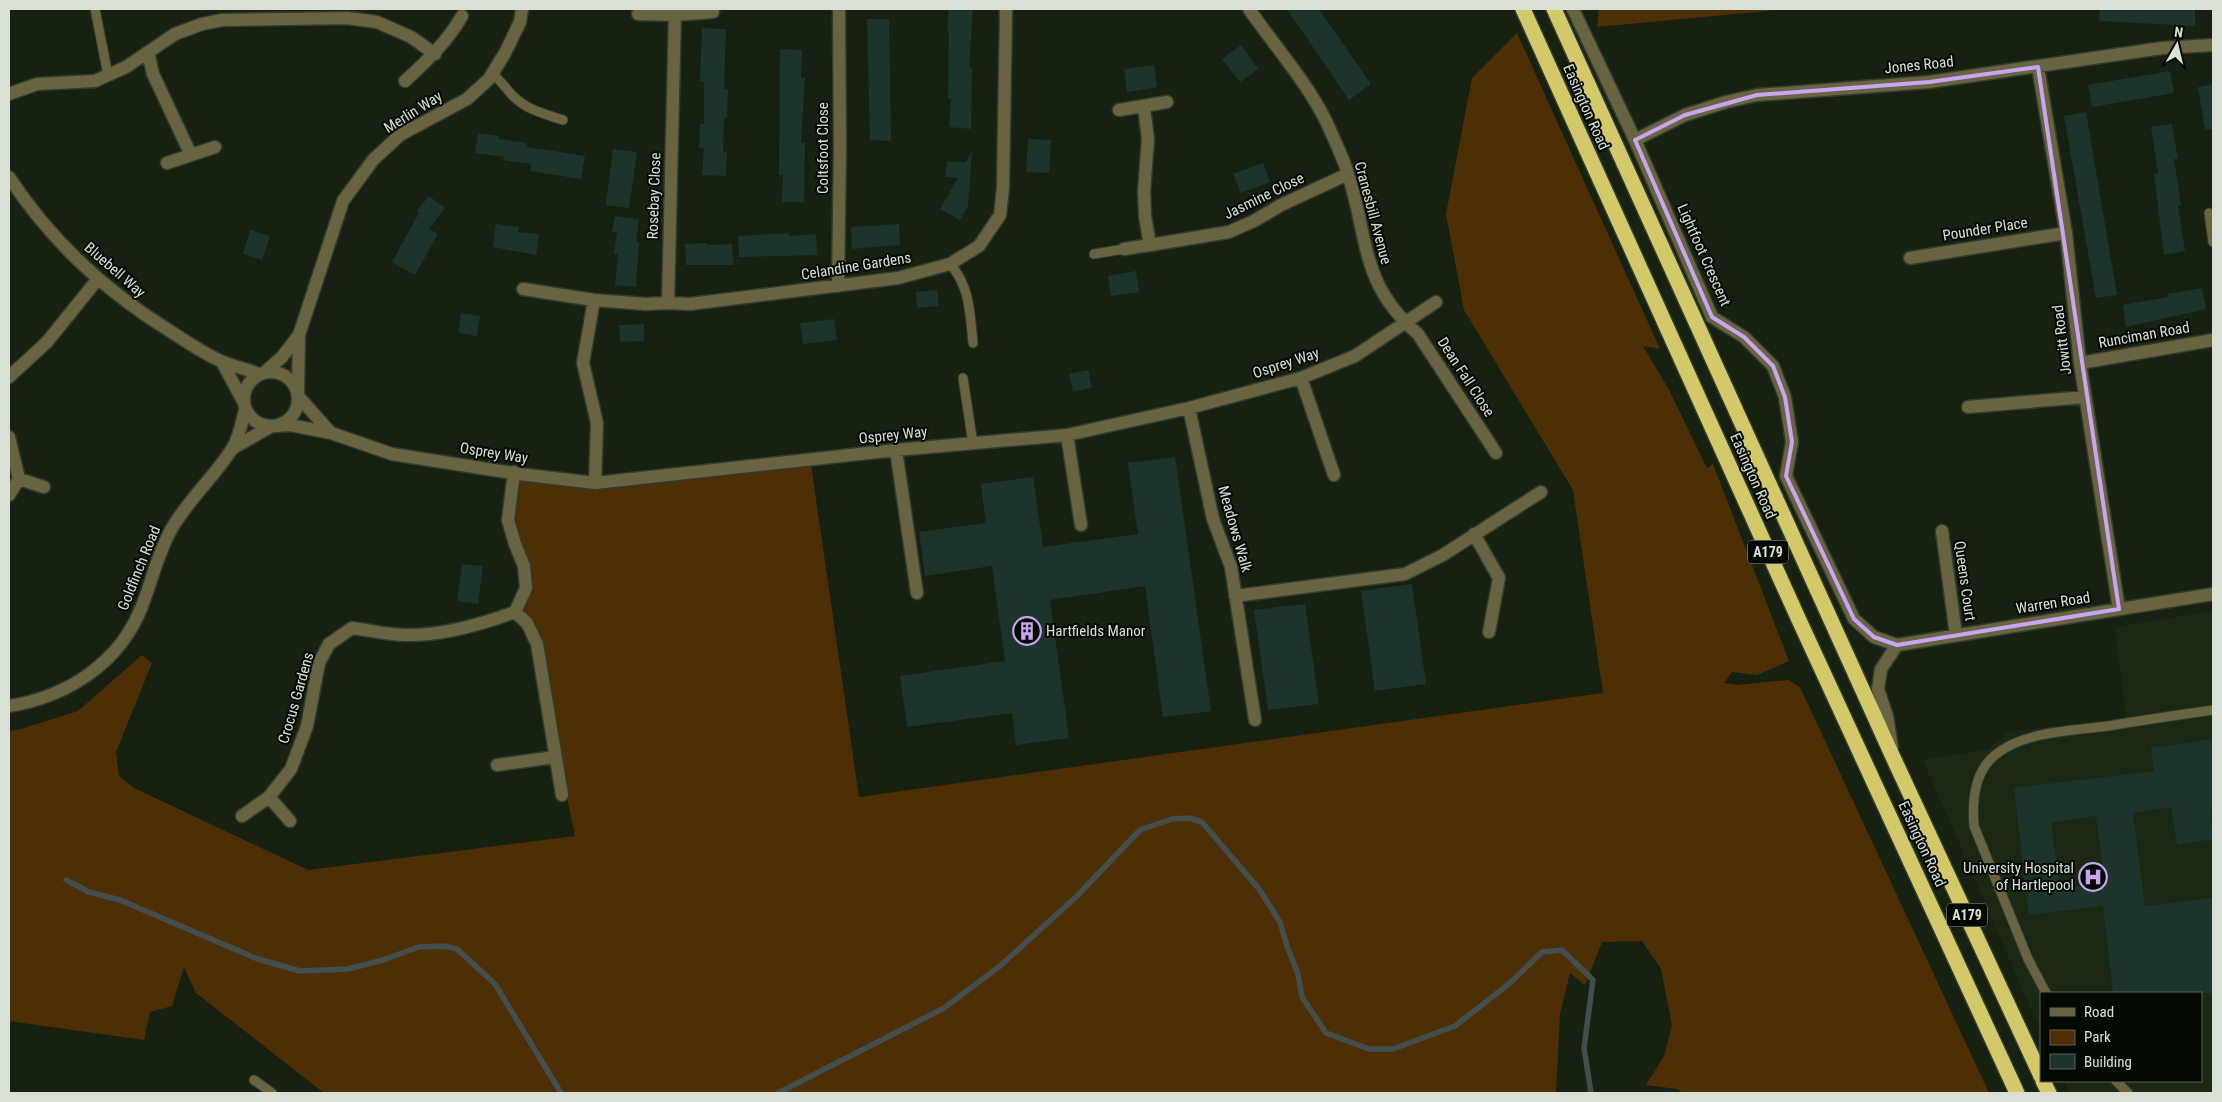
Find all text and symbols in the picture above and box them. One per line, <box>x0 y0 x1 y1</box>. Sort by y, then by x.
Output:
north arrow <box>2152 20 2202 70</box>
text: N <box>2173 24 2184 41</box>
street label: Jones Road <box>1884 52 1954 78</box>
street label: Easington Road <box>1559 61 1613 153</box>
street label: Merlin Way <box>381 87 445 137</box>
street label: Coltsfoot Close <box>814 102 832 194</box>
street label: Rosebay Close <box>643 152 665 240</box>
street label: Cranesbill Avenue <box>1351 160 1395 266</box>
street label: Jasmine Close <box>1221 169 1307 223</box>
street label: Lightfoot Crescent <box>1673 201 1735 309</box>
street label: Pounder Place <box>1941 213 2029 245</box>
street label: Bluebell Way <box>81 239 149 301</box>
street label: Celandine Gardens <box>800 248 912 284</box>
street label: Jowitt Road <box>2049 304 2075 376</box>
street label: Runciman Road <box>2097 318 2191 352</box>
street label: Dean Fall Close <box>1434 334 1498 420</box>
street label: Osprey Way <box>1250 344 1322 382</box>
street label: Osprey Way <box>858 422 928 448</box>
street label: Easington Road <box>1726 430 1780 522</box>
street label: Osprey Way <box>459 439 529 467</box>
street label: Meadows Walk <box>1214 484 1256 575</box>
street label: Goldfinch Road <box>114 523 164 613</box>
road number: A179 <box>1748 540 1788 564</box>
street label: Queens Court <box>1950 540 1980 622</box>
street label: Warren Road <box>2014 588 2092 618</box>
building icon: Hartfields Manor <box>1012 616 1042 646</box>
place label: Hartfields Manor <box>1046 622 1146 640</box>
street label: Crocus Gardens <box>274 650 318 746</box>
street label: Easington Road <box>1894 798 1950 890</box>
place label: University Hospital of Hartlepool <box>1963 859 2074 894</box>
hospital icon: University Hospital of Hartlepool <box>2078 862 2108 892</box>
road number: A179 <box>1947 904 1987 926</box>
legend <box>2040 992 2202 1082</box>
text: Road <box>2084 1003 2114 1021</box>
text: Park <box>2084 1028 2111 1046</box>
text: Building <box>2084 1053 2132 1071</box>

